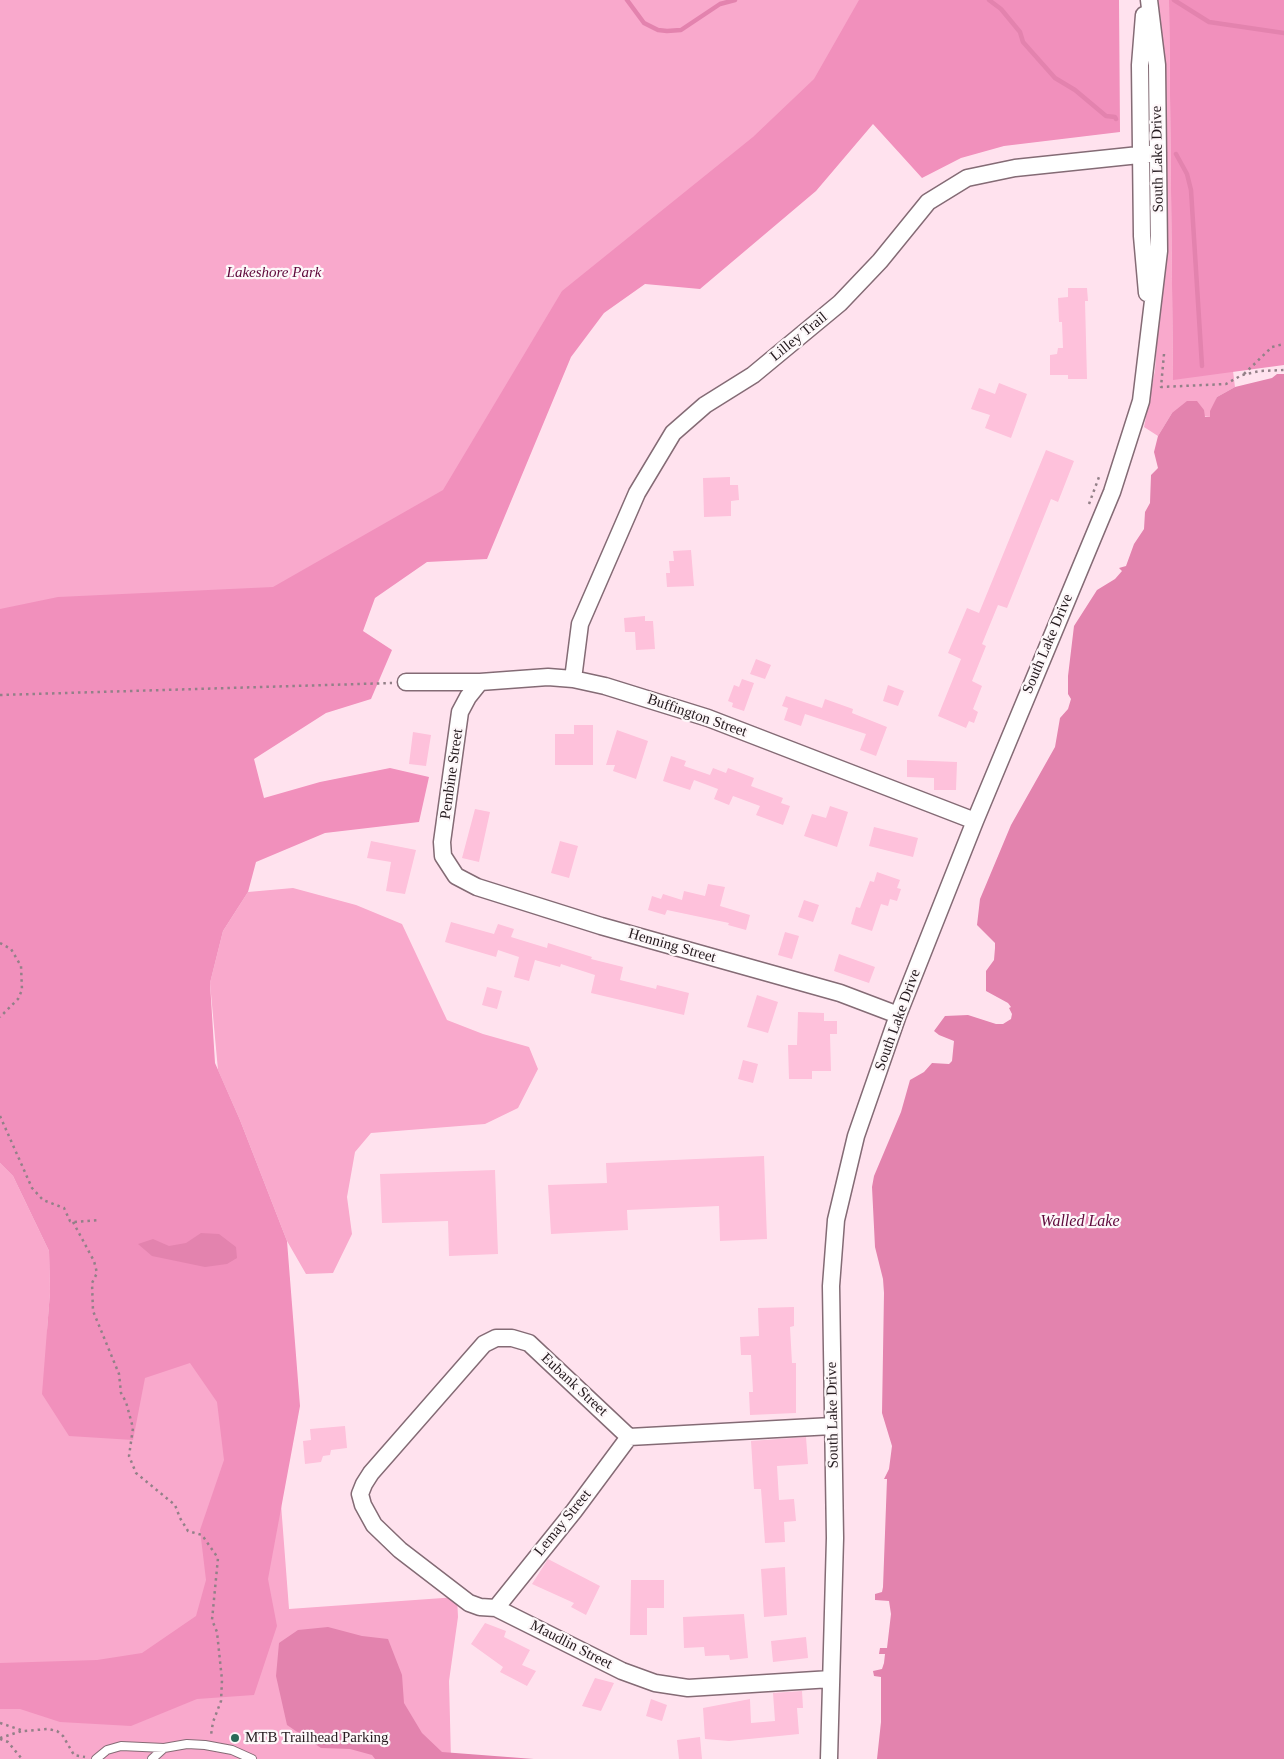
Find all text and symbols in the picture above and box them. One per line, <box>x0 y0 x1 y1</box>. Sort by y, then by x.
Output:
street label: South Lake Drive <box>1148 106 1168 212</box>
park label: Lakeshore Park <box>227 264 321 282</box>
street label: Lilley Trail <box>767 309 831 365</box>
street label: South Lake Drive <box>1019 591 1077 697</box>
street label: Buffington Street <box>645 691 749 741</box>
street label: Pembine Street <box>437 728 467 820</box>
street label: Henning Street <box>626 925 718 967</box>
street label: South Lake Drive <box>871 967 925 1073</box>
water label: Walled Lake <box>1041 1212 1119 1232</box>
street label: Eubank Street <box>537 1350 611 1420</box>
street label: South Lake Drive <box>823 1362 843 1468</box>
street label: Lemay Street <box>531 1486 595 1560</box>
street label: Maudlin Street <box>527 1617 615 1673</box>
place label: MTB Trailhead Parking <box>245 1729 389 1747</box>
marker: MTB Trailhead Parking <box>229 1732 241 1744</box>

